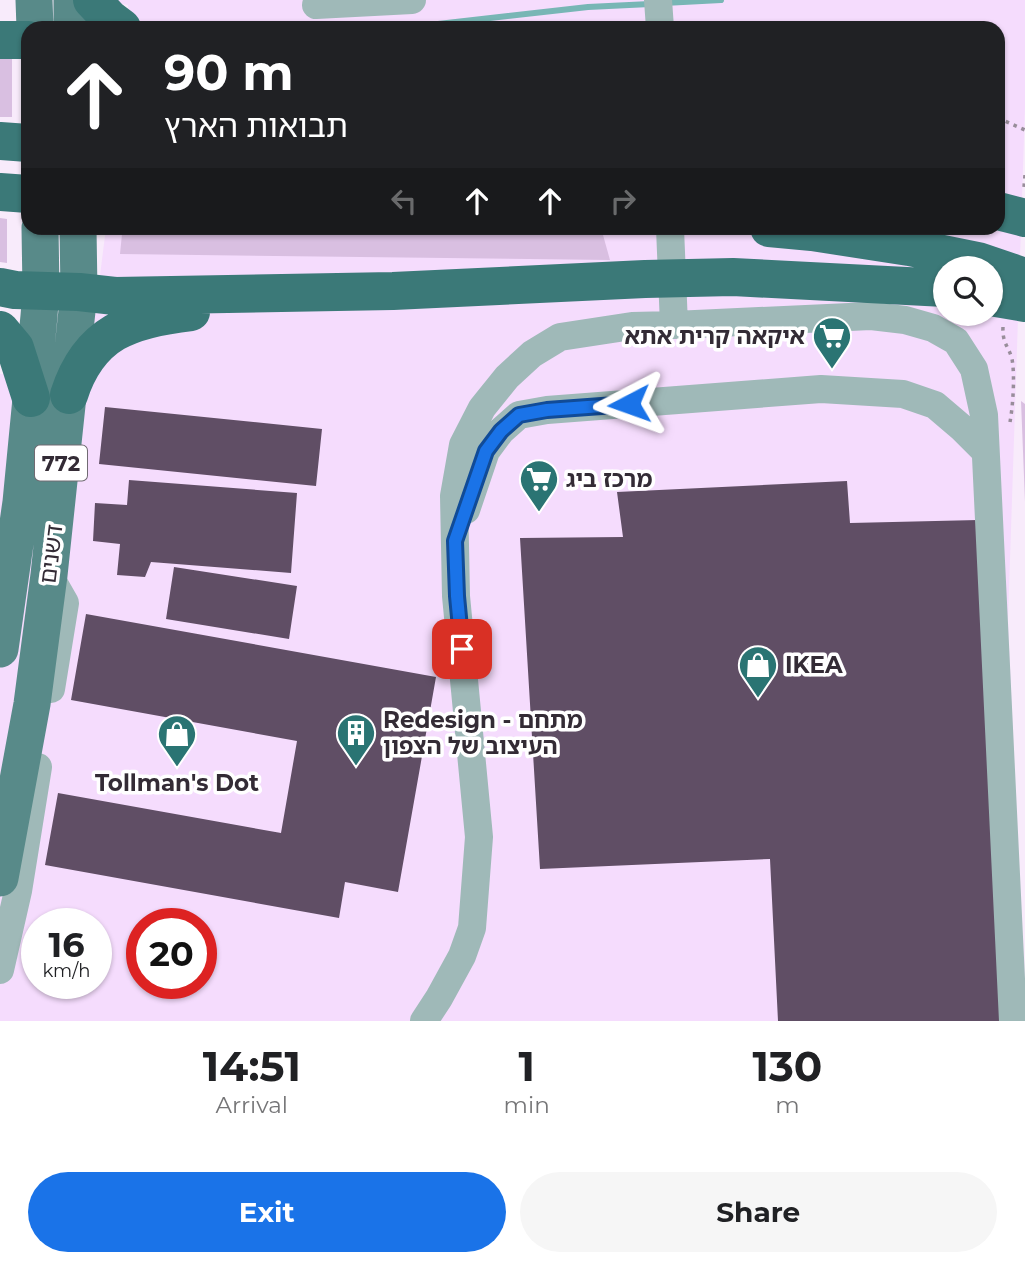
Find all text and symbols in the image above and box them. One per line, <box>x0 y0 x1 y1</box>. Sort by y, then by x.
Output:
text: 90 m <box>164 43 294 102</box>
icon: ahead <box>49 49 140 140</box>
text: תבואות הארץ <box>164 106 348 145</box>
icon: left <box>385 182 423 220</box>
icon: ahead <box>458 182 496 220</box>
icon: ahead <box>531 182 569 220</box>
icon: right <box>604 182 642 220</box>
map controls <box>933 256 1003 326</box>
button: search <box>933 256 1003 326</box>
supermarket icon: איקאה קרית אתא <box>811 315 853 370</box>
place label: איקאה קרית אתא <box>625 322 805 350</box>
position arrow <box>592 367 666 441</box>
road number: 772 <box>35 446 87 480</box>
supermarket icon: מרכז ביג <box>518 458 560 513</box>
place label: מרכז ביג <box>566 465 652 493</box>
street label: דשנים <box>33 523 69 585</box>
pin <box>432 619 492 679</box>
icon: arrive <box>443 630 481 668</box>
shop icon: IKEA <box>737 644 779 699</box>
place label: IKEA <box>785 651 843 679</box>
place label: Redesign - מתחם העיצוב של הצפון <box>383 706 583 760</box>
building icon: Redesign - מתחם העיצוב של הצפון <box>335 712 377 767</box>
shop icon: Tollman's Dot <box>156 713 198 768</box>
place label: Tollman's Dot <box>95 769 259 797</box>
speed limit sign: 20 <box>126 908 217 999</box>
text: 16 <box>48 923 85 966</box>
text: km/h <box>42 960 91 982</box>
text: 14:51 <box>203 1040 301 1092</box>
text: 1 <box>518 1040 535 1092</box>
text: 130 <box>752 1040 822 1092</box>
text: Arrival <box>216 1091 288 1119</box>
text: min <box>504 1091 550 1119</box>
text: m <box>775 1091 800 1119</box>
button: Exit <box>28 1172 506 1252</box>
button: Share <box>520 1172 997 1252</box>

